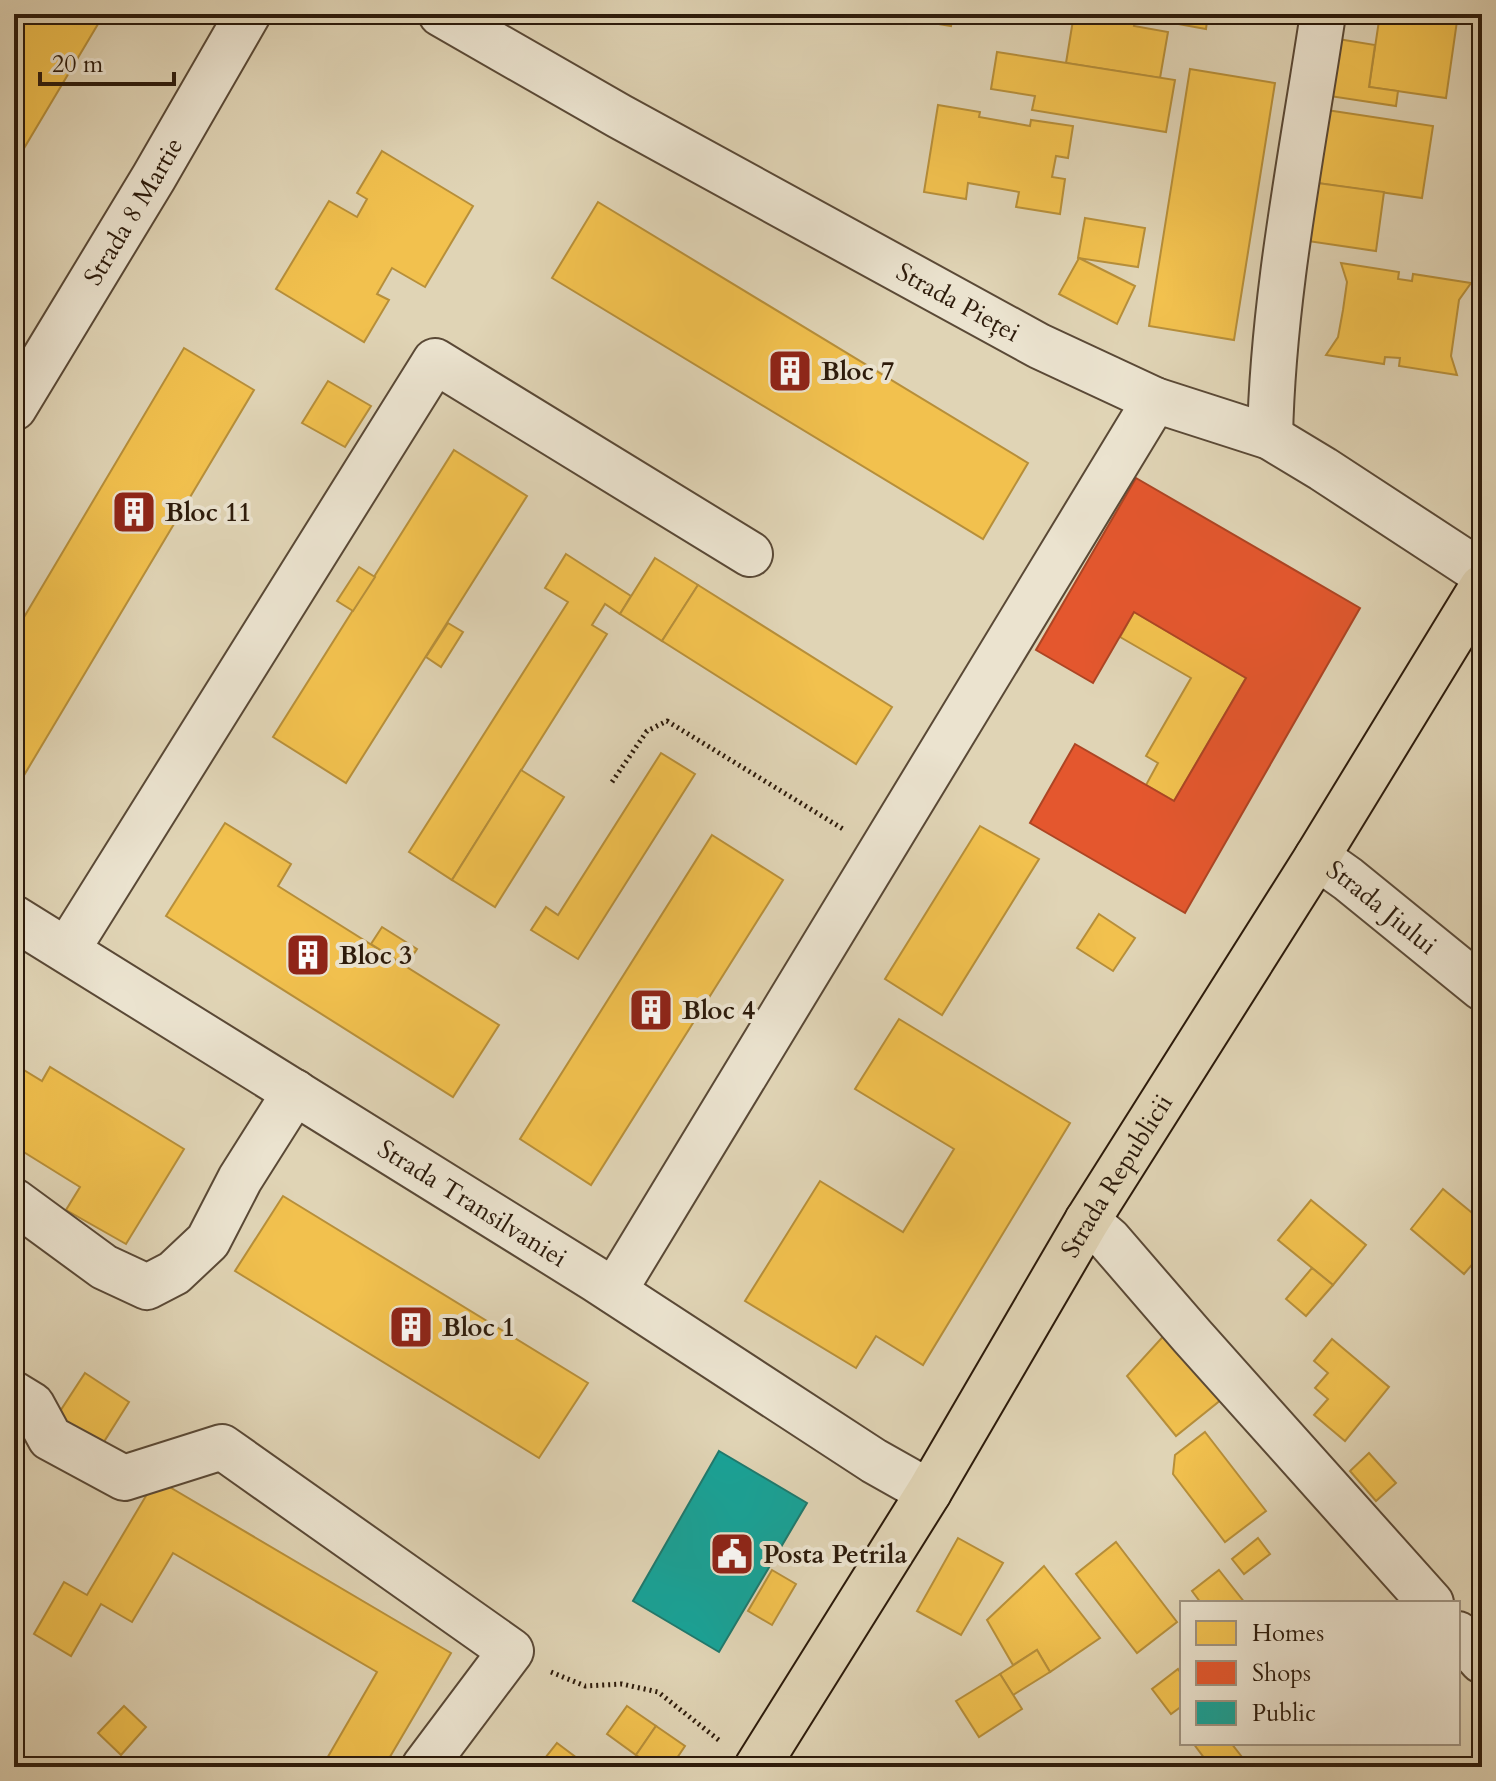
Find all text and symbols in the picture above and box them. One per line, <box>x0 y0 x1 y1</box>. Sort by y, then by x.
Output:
scale bar <box>40 36 174 86</box>
text: 20 m <box>52 48 104 81</box>
street label: Strada 8 Martie <box>75 131 191 292</box>
street label: Strada Pieței <box>890 254 1026 350</box>
building icon: Bloc 7 <box>766 347 814 395</box>
place label: Bloc 7 <box>821 354 894 389</box>
building icon: Bloc 11 <box>110 488 158 536</box>
place label: Bloc 11 <box>165 495 252 530</box>
street label: Strada Jiului <box>1320 852 1445 962</box>
building icon: Bloc 3 <box>284 931 332 979</box>
place label: Bloc 3 <box>339 938 412 973</box>
building icon: Bloc 4 <box>627 986 675 1034</box>
place label: Bloc 4 <box>682 993 755 1028</box>
street label: Strada Republicii <box>1052 1087 1180 1264</box>
street label: Strada Transilvaniei <box>371 1131 574 1275</box>
building icon: Bloc 1 <box>387 1303 435 1351</box>
place label: Bloc 1 <box>442 1310 515 1345</box>
public building icon: Posta Petrila <box>708 1530 756 1578</box>
place label: Posta Petrila <box>763 1537 907 1572</box>
legend <box>1180 1601 1460 1745</box>
text: Homes <box>1252 1617 1324 1650</box>
text: Shops <box>1252 1657 1311 1690</box>
text: Public <box>1252 1697 1316 1730</box>

